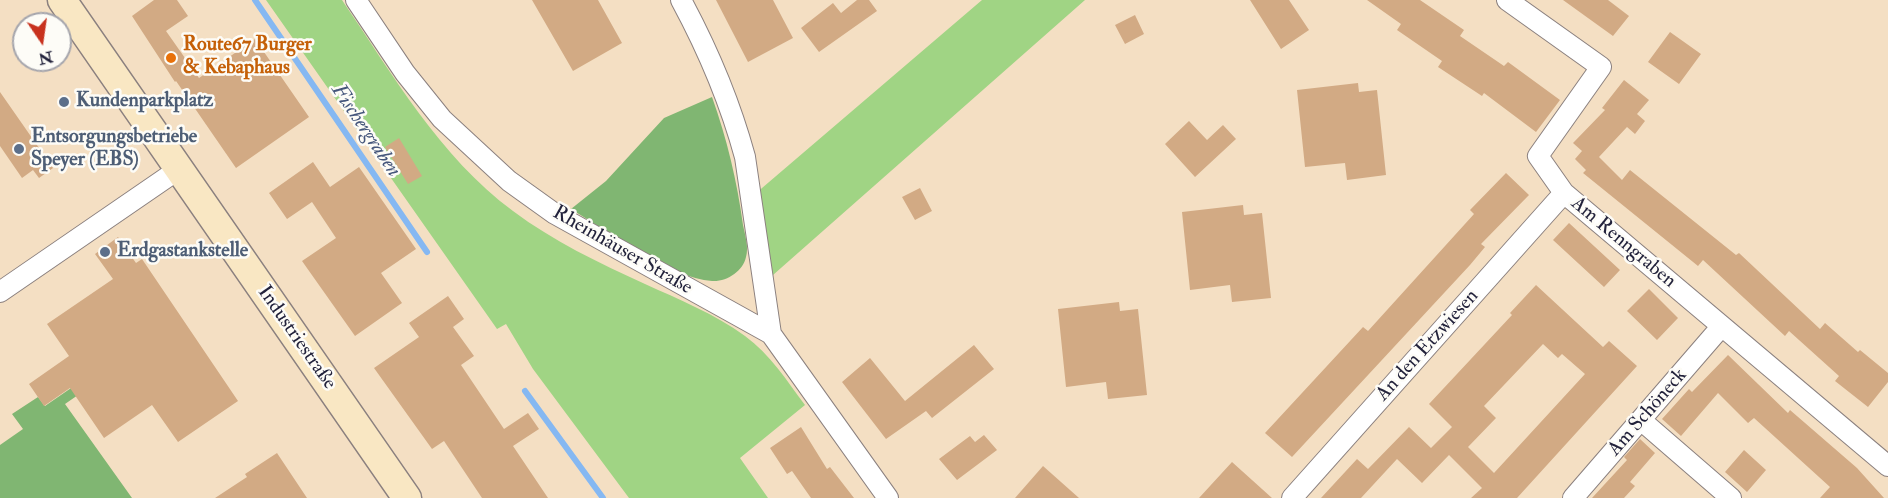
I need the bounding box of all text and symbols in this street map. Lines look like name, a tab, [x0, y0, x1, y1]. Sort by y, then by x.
north arrow	[12, 12, 72, 72]
place label: Route67 Burger & Kebaphaus	[183, 34, 312, 81]
text: N	[36, 46, 55, 69]
marker: Route67 Burger & Kebaphaus	[164, 51, 178, 65]
water label: Fischergraben	[325, 80, 405, 182]
place label: Kundenparkplatz	[76, 90, 213, 114]
marker: Kundenparkplatz	[57, 95, 71, 109]
place label: Entsorgungsbetriebe Speyer (EBS)	[31, 126, 197, 173]
marker: Entsorgungsbetriebe Speyer (EBS)	[12, 142, 26, 156]
street label: Am Renngraben	[1566, 192, 1680, 294]
street label: Rheinhäuser Straße	[548, 201, 696, 301]
place label: Erdgastankstelle	[117, 240, 248, 264]
marker: Erdgastankstelle	[98, 245, 112, 259]
street label: Industriestraße	[251, 282, 341, 394]
street label: An den Etzwiesen	[1372, 285, 1484, 407]
street label: Am Schöneck	[1603, 364, 1693, 462]

